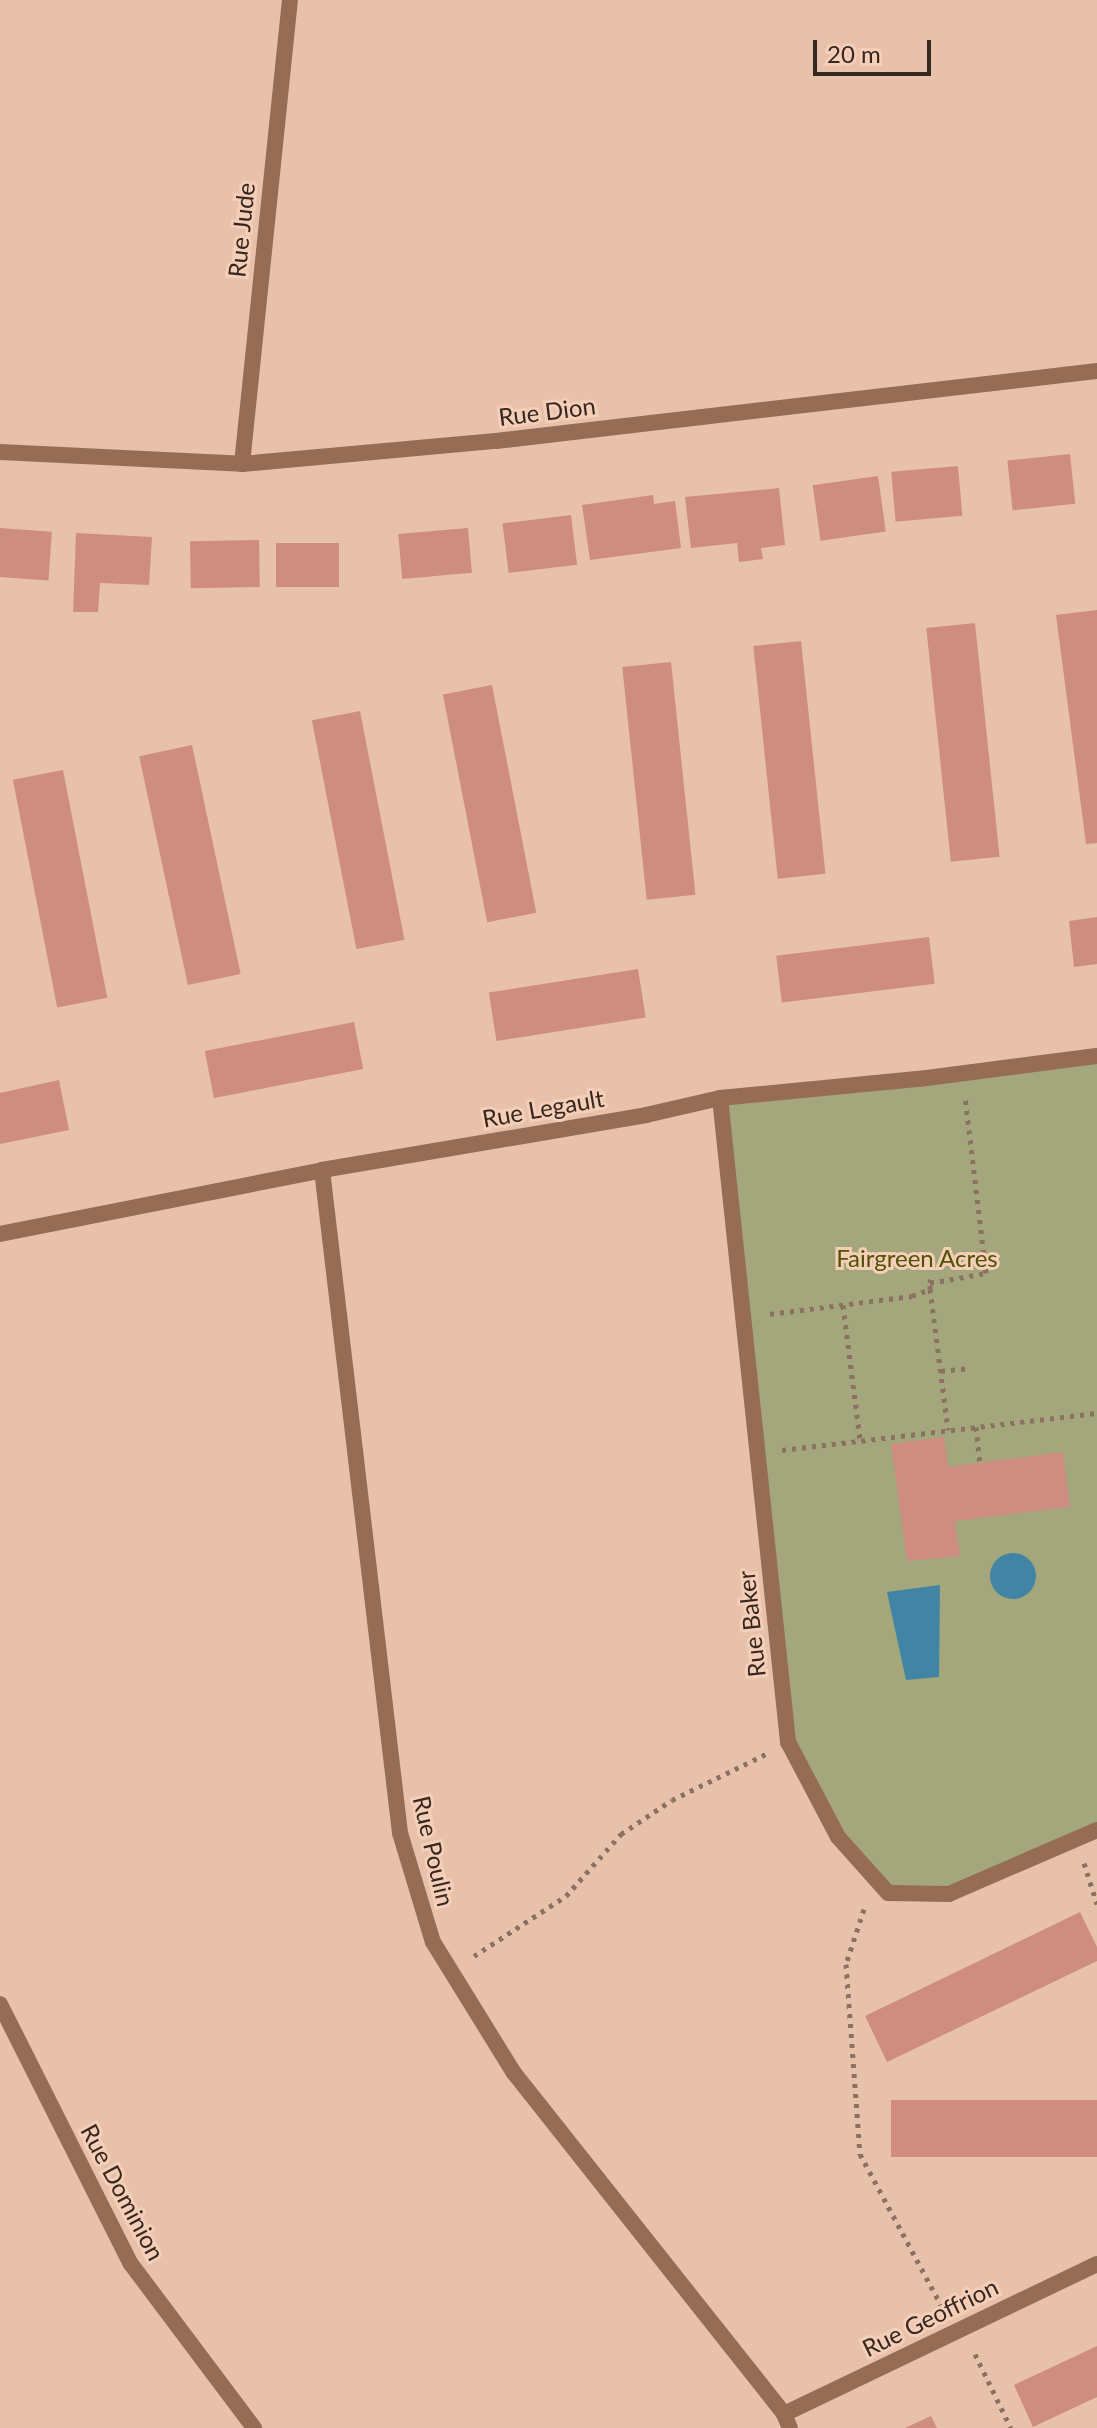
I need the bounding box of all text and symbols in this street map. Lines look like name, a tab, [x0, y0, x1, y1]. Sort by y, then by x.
scale bar	[817, 24, 935, 74]
text: 20 m	[827, 39, 881, 68]
street label: Rue Jude	[222, 181, 260, 279]
street label: Rue Dion	[497, 391, 597, 431]
street label: Rue Legault	[480, 1083, 606, 1133]
park label: Fairgreen Acres	[836, 1244, 998, 1272]
street label: Rue Baker	[731, 1569, 771, 1679]
street label: Rue Poulin	[407, 1793, 461, 1909]
street label: Rue Dominion	[75, 2119, 171, 2265]
street label: Rue Geoffrion	[857, 2272, 1003, 2362]

